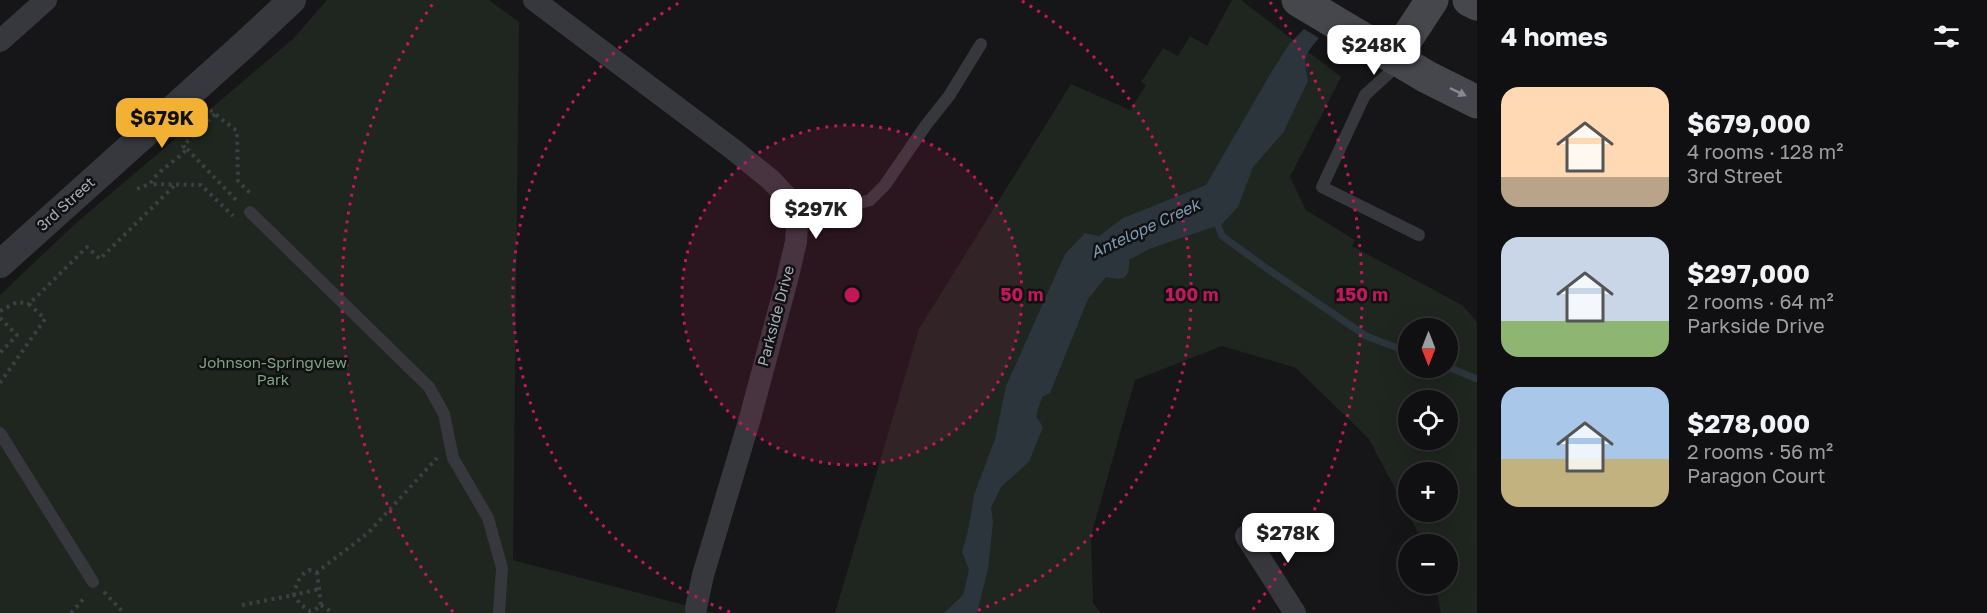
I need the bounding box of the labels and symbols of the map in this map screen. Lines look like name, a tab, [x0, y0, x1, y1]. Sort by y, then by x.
pin: $248K	[1332, 25, 1416, 76]
one-way arrow	[1449, 88, 1466, 97]
pin: $679K	[120, 98, 204, 149]
street label: 3rd Street	[33, 173, 98, 234]
pin: $297K	[774, 189, 858, 240]
water label: Antelope Creek	[1087, 193, 1205, 262]
street label: Parkside Drive	[753, 263, 797, 368]
text: 50 m	[1001, 283, 1043, 305]
text: 100 m	[1166, 283, 1218, 305]
text: 150 m	[1336, 283, 1388, 305]
centre of rings	[842, 285, 862, 305]
north arrow	[1398, 318, 1458, 378]
park label: Johnson-Springview Park	[199, 353, 347, 388]
pin: $278K	[1246, 513, 1330, 564]

